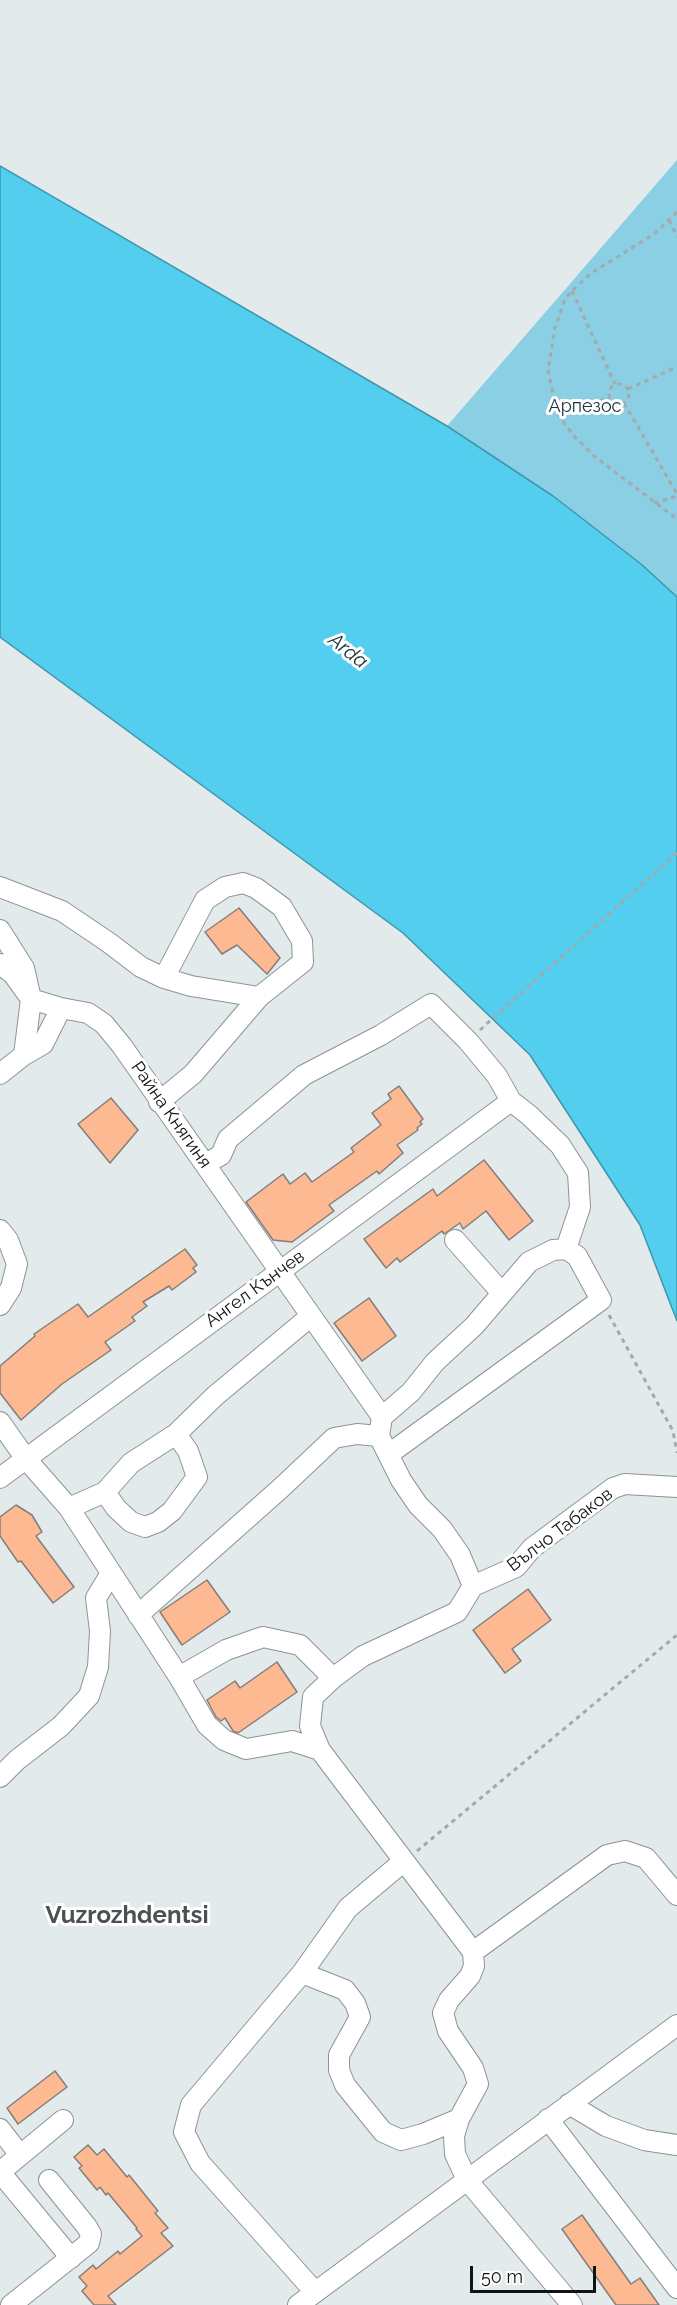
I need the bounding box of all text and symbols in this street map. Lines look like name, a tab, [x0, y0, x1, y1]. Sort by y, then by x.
park label: Арпезос	[549, 396, 621, 418]
water label: Arda	[323, 628, 373, 674]
street label: Райна Княгиня	[126, 1057, 216, 1173]
street label: Ангел Кънчев	[201, 1246, 309, 1332]
street label: Вълчо Табаков	[503, 1483, 617, 1577]
district label: Vuzrozhdentsi	[45, 1902, 209, 1930]
scale bar	[473, 2254, 599, 2292]
text: 50 m	[481, 2266, 523, 2287]

